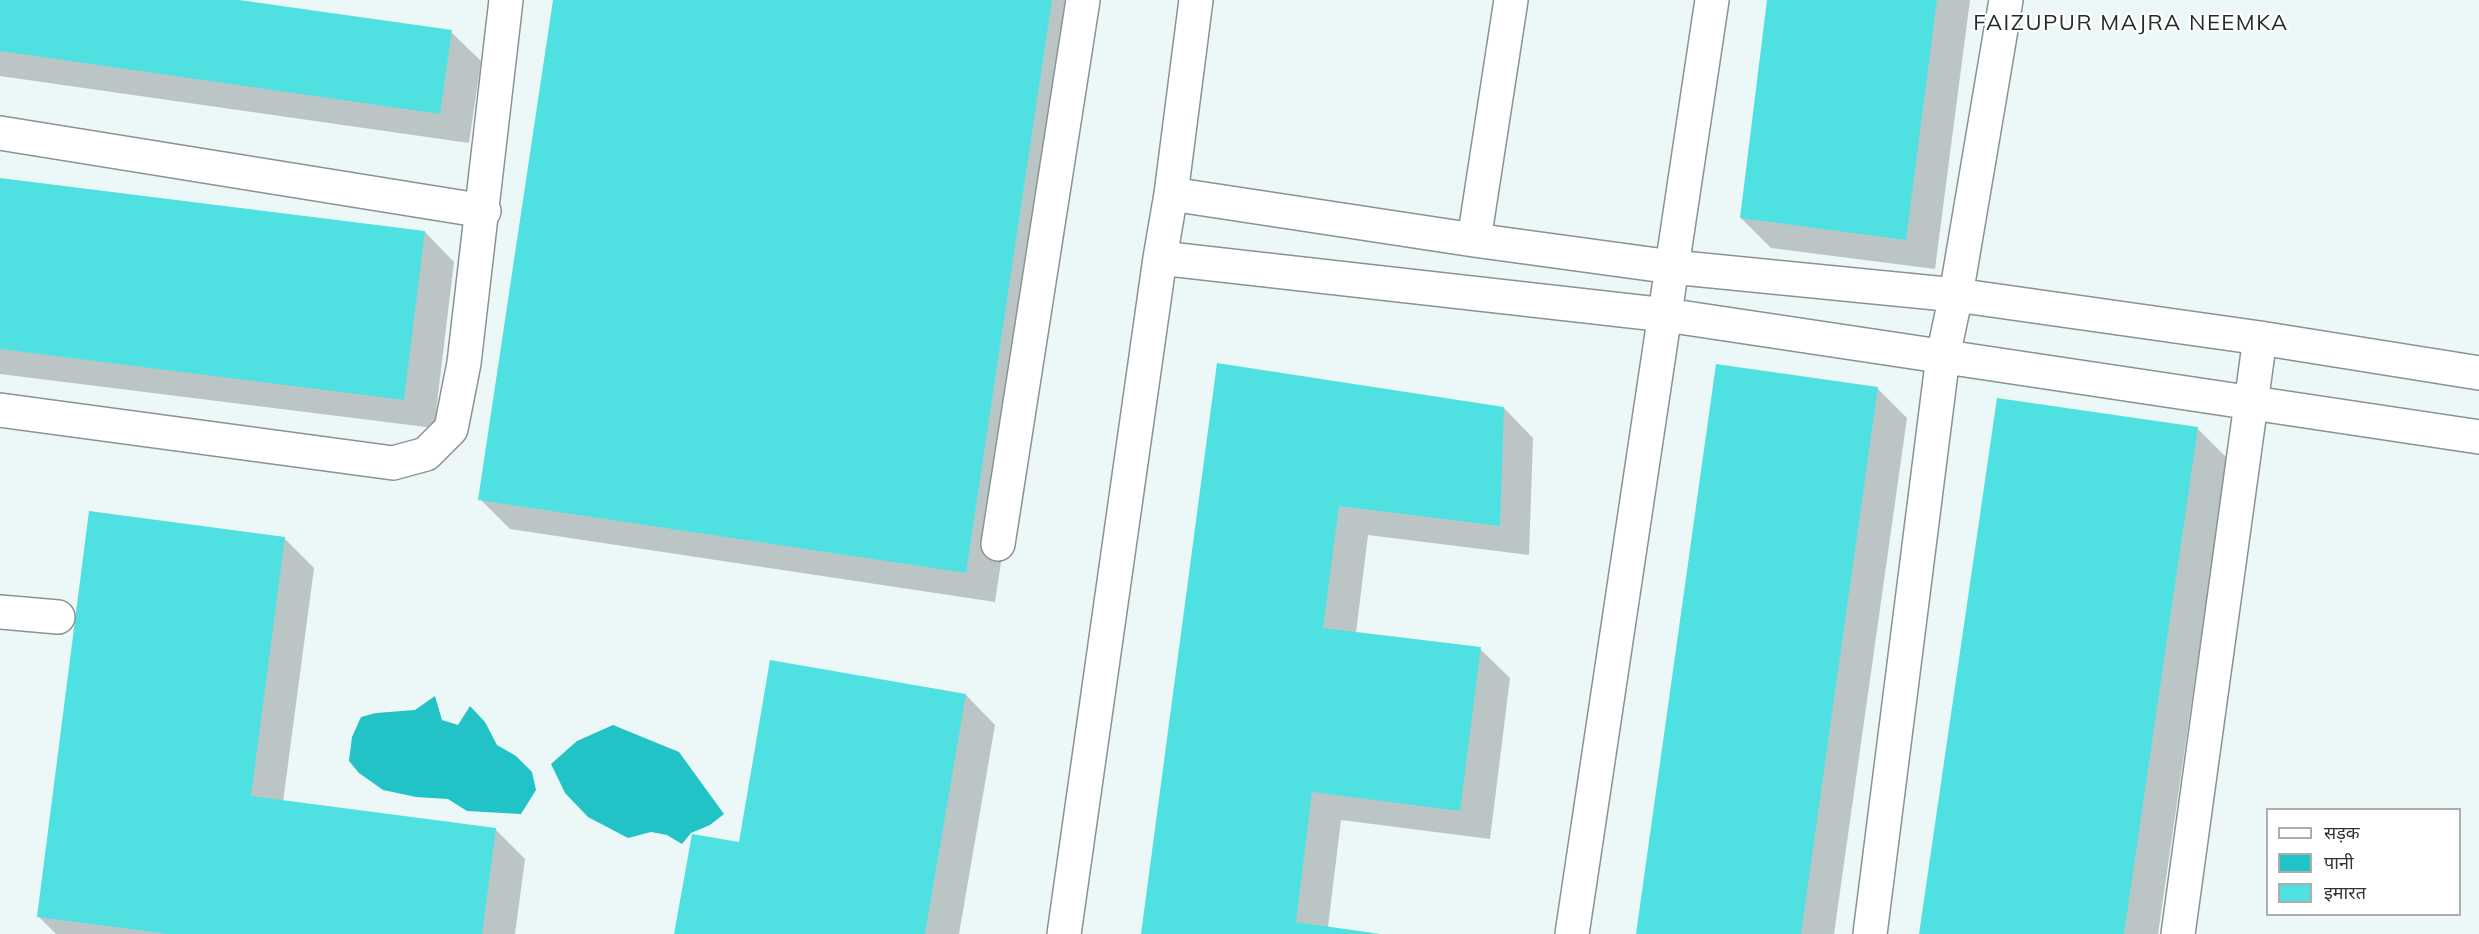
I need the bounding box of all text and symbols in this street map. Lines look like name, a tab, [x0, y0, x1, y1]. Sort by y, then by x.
district label: FAIZUPUR MAJRA NEEMKA	[1973, 10, 2289, 36]
legend	[2266, 808, 2461, 916]
text: सड़क	[2324, 821, 2360, 844]
text: पानी	[2324, 851, 2354, 874]
text: इमारत	[2324, 881, 2366, 904]

